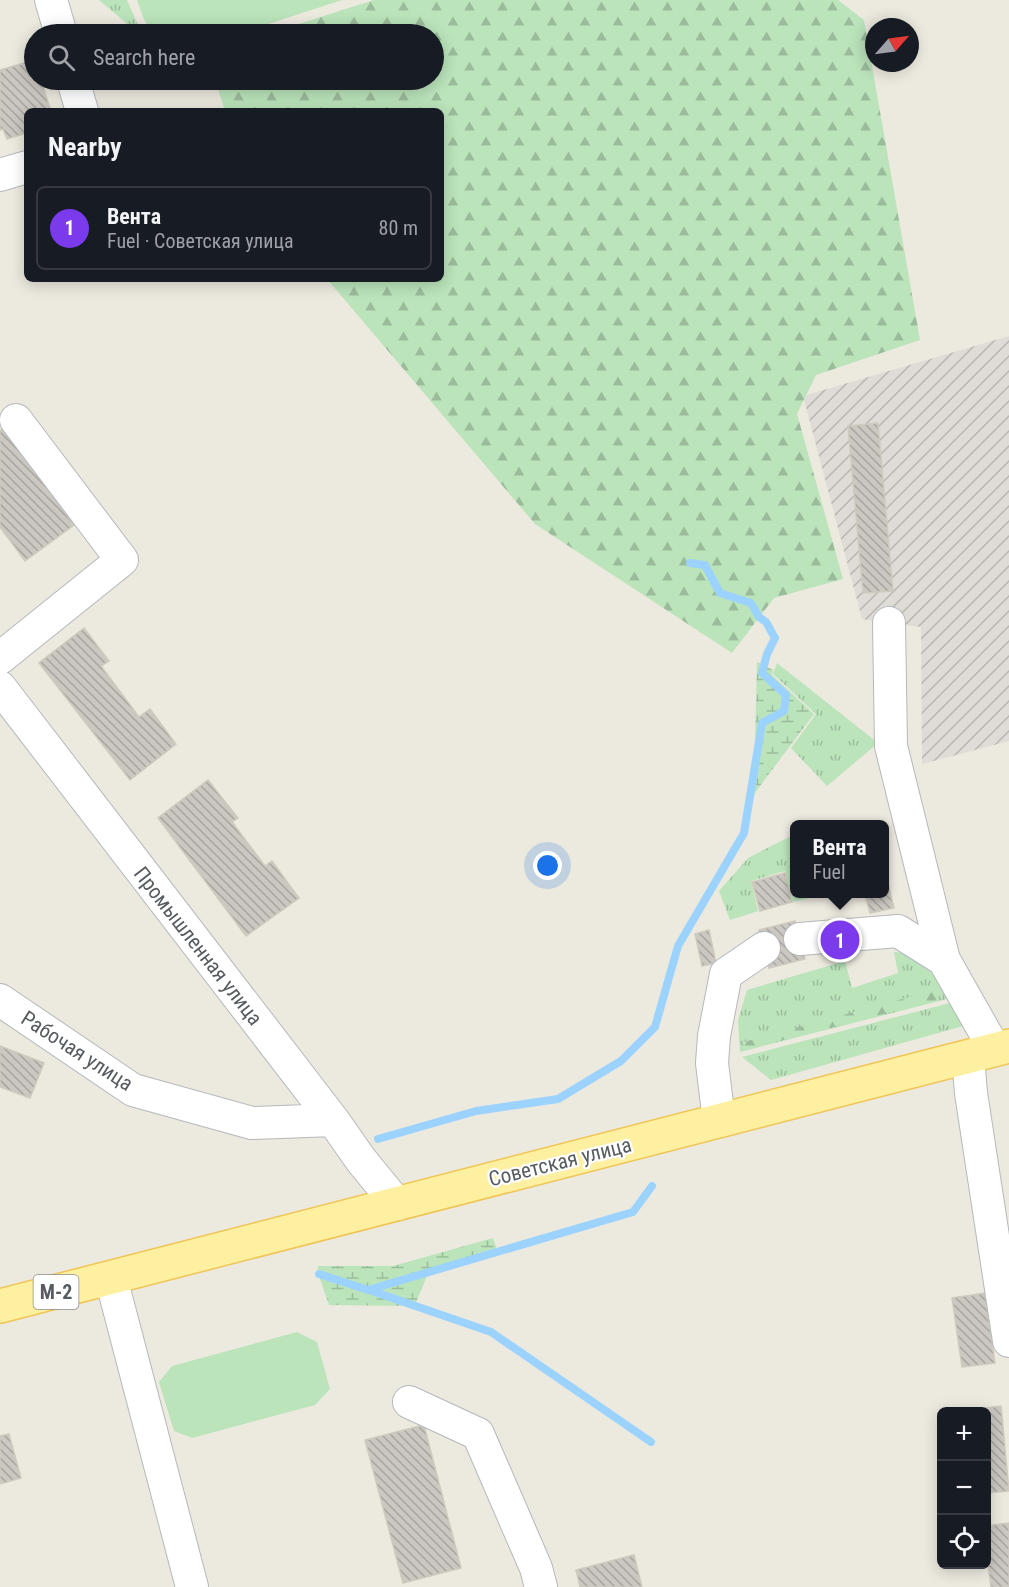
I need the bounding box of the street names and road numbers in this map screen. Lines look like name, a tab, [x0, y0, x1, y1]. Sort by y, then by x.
street label: Промышленная улица	[129, 862, 267, 1030]
street label: Рабочая улица	[17, 1006, 137, 1096]
street label: Советская улица	[486, 1133, 634, 1191]
road number: М-2	[34, 1275, 78, 1309]

